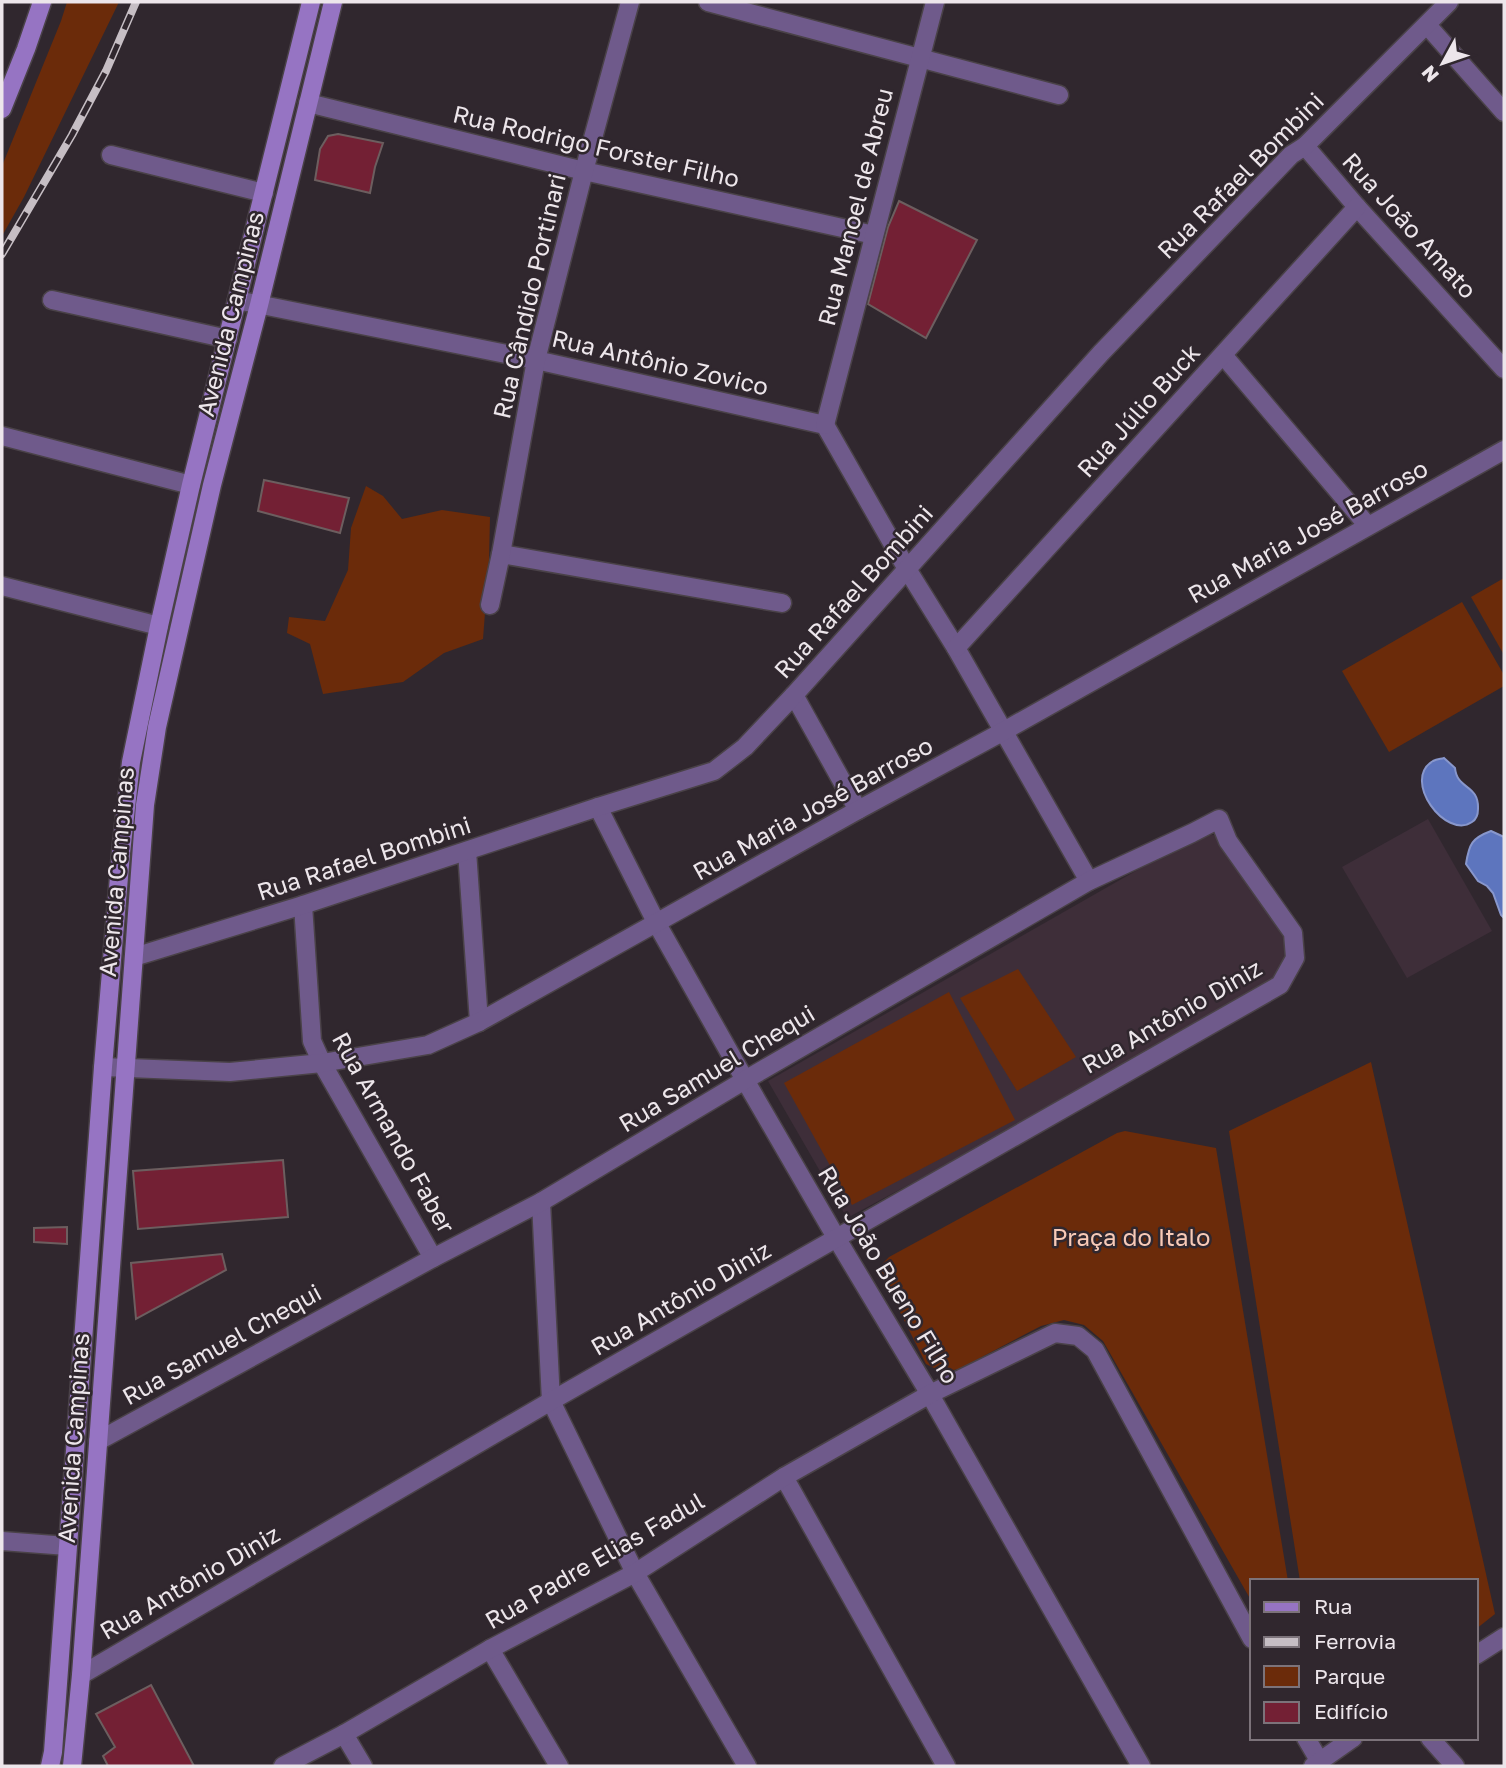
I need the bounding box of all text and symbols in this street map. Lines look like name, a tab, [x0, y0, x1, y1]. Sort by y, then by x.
north arrow	[1408, 28, 1478, 98]
text: N	[1416, 61, 1443, 87]
street label: Rua Manoel de Abreu	[811, 85, 898, 329]
street label: Rua Rafael Bombini	[1151, 86, 1329, 264]
street label: Rua Rodrigo Forster Filho	[450, 98, 742, 193]
street label: Rua João Amato	[1337, 146, 1483, 304]
street label: Rua Cândido Portinari	[486, 170, 571, 421]
street label: Avenida Campinas	[190, 208, 269, 419]
street label: Rua Antônio Zovico	[549, 323, 771, 401]
street label: Rua Júlio Buck	[1070, 337, 1205, 483]
street label: Rua Maria José Barroso	[1182, 453, 1432, 609]
street label: Rua Rafael Bombini	[767, 498, 938, 684]
street label: Rua Maria José Barroso	[687, 730, 937, 886]
street label: Avenida Campinas	[92, 766, 139, 978]
street label: Rua Rafael Bombini	[253, 809, 474, 906]
street label: Rua Antônio Diniz	[1076, 952, 1266, 1079]
street label: Rua Samuel Chequi	[613, 998, 819, 1138]
street label: Rua Armando Faber	[327, 1027, 462, 1238]
street label: Rua João Bueno Filho	[813, 1160, 966, 1388]
park label: Praça do Italo	[1052, 1222, 1210, 1251]
street label: Rua Antônio Diniz	[585, 1234, 775, 1361]
street label: Rua Samuel Chequi	[117, 1277, 326, 1410]
street label: Avenida Campinas	[51, 1332, 94, 1544]
street label: Rua Padre Elias Fadul	[480, 1485, 709, 1634]
street label: Rua Antônio Diniz	[94, 1518, 284, 1645]
legend	[1250, 1579, 1478, 1740]
text: Rua	[1314, 1593, 1352, 1619]
text: Ferrovia	[1314, 1628, 1396, 1654]
text: Parque	[1314, 1663, 1385, 1689]
text: Edifício	[1314, 1698, 1388, 1724]

